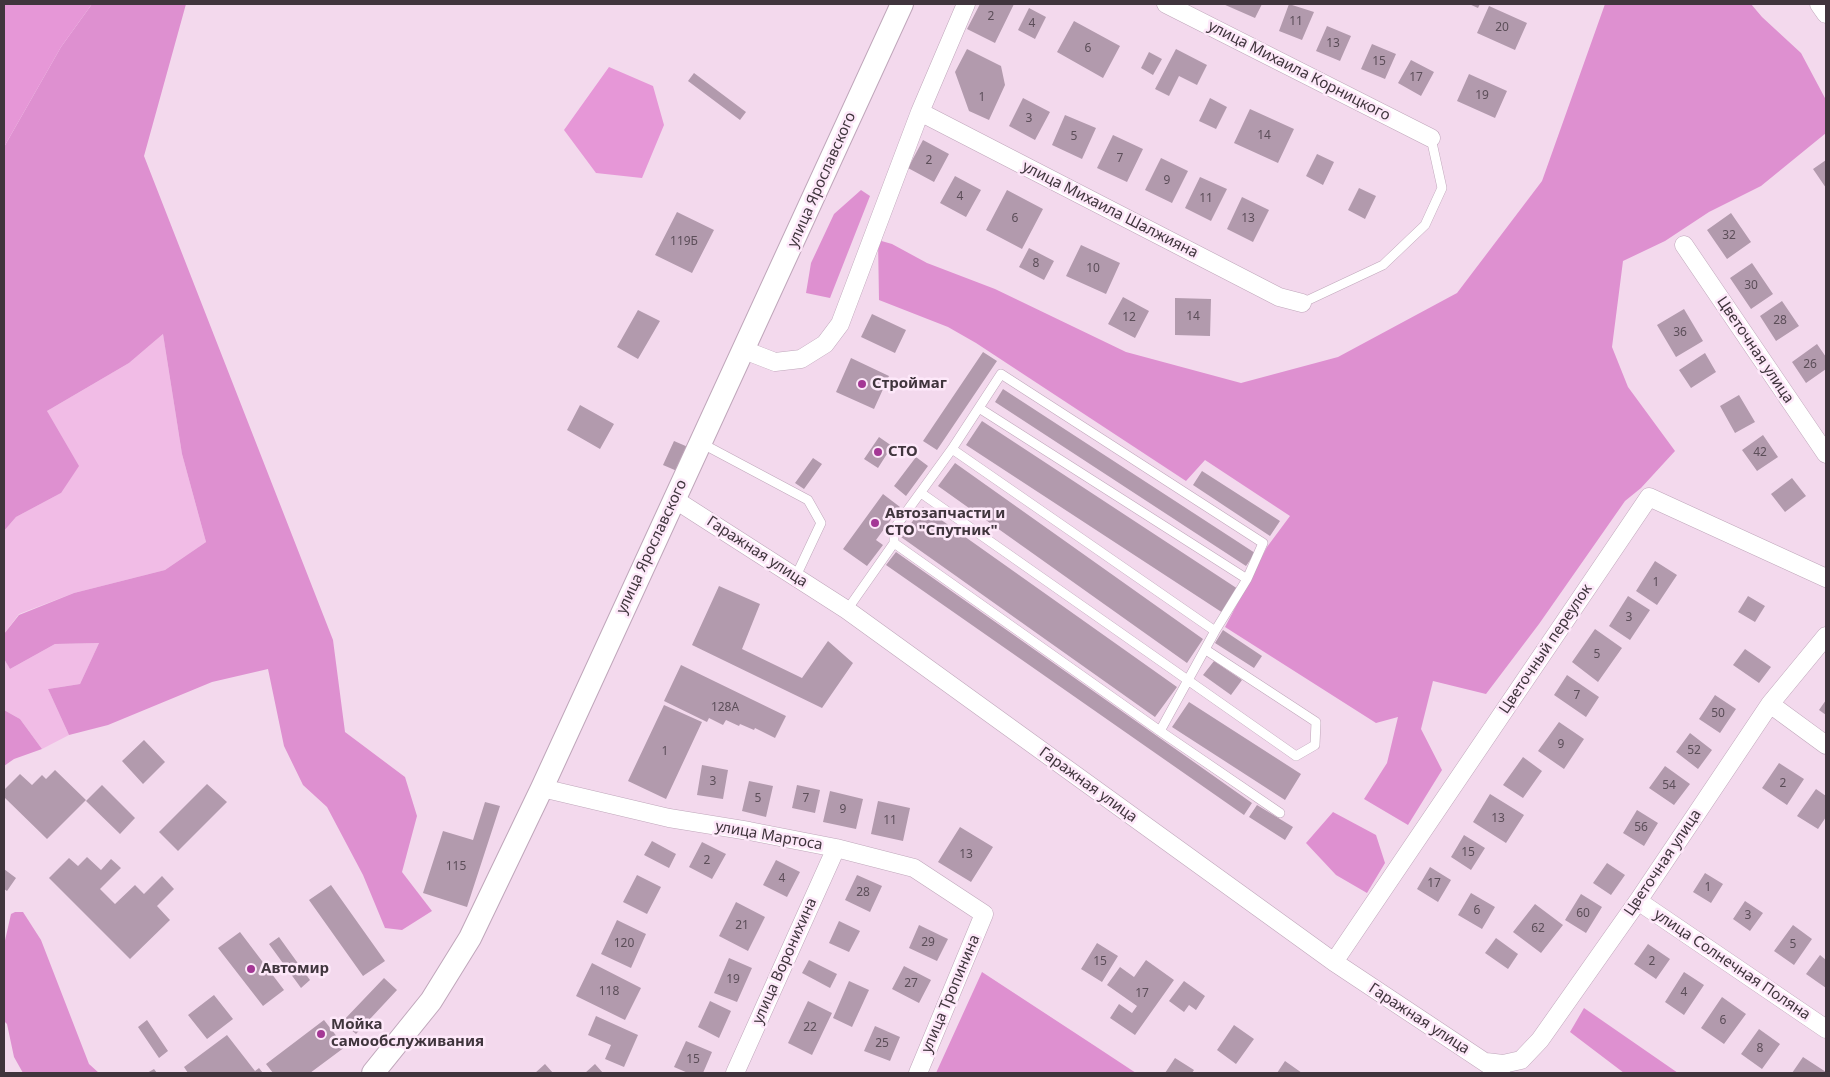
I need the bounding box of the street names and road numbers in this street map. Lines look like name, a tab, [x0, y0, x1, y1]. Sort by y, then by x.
street label: улица Михаила Корницкого	[1205, 17, 1393, 125]
street label: улица Ярославского	[784, 110, 860, 250]
street label: улица Михаила Шалжияна	[1019, 158, 1201, 262]
street label: Цветочная улица	[1713, 293, 1797, 407]
street label: улица Ярославского	[613, 477, 691, 617]
street label: Гаражная улица	[703, 513, 811, 591]
street label: Цветочный переулок	[1496, 581, 1596, 717]
street label: Гаражная улица	[1036, 743, 1140, 827]
street label: Цветочная улица	[1621, 806, 1705, 920]
street label: улица Мартоса	[714, 818, 824, 854]
street label: улица Воронихина	[749, 895, 821, 1027]
street label: улица Солнечная Поляна	[1650, 906, 1814, 1024]
street label: улица Тропинина	[918, 932, 984, 1056]
street label: Гаражная улица	[1365, 980, 1473, 1058]

